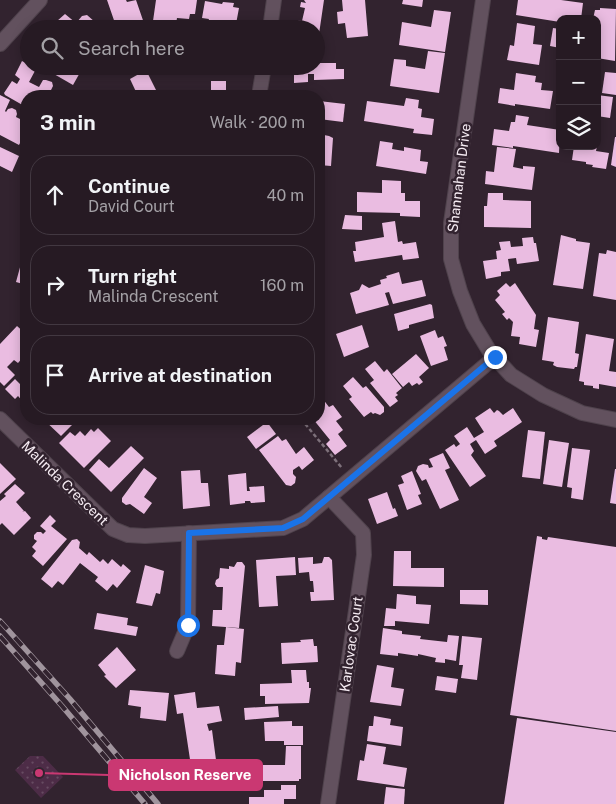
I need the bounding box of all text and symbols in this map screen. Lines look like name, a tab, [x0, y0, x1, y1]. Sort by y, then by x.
map controls	[556, 15, 601, 150]
button: +	[556, 15, 601, 60]
search box	[20, 20, 325, 75]
icon: search	[38, 34, 66, 62]
text: Search here	[78, 37, 185, 59]
button: −	[556, 60, 601, 105]
button: layers	[556, 105, 601, 150]
text: 3 min	[40, 110, 96, 135]
text: Walk · 200 m	[210, 113, 305, 132]
street label: Shannahan Drive	[444, 122, 474, 233]
text: Continue	[88, 175, 170, 197]
icon: ahead	[41, 181, 69, 209]
text: 40 m	[266, 186, 304, 205]
text: David Court	[88, 197, 175, 216]
text: Turn right	[88, 265, 177, 287]
icon: right	[41, 271, 69, 299]
text: 160 m	[260, 276, 304, 295]
text: Malinda Crescent	[88, 287, 218, 306]
route end	[484, 346, 507, 369]
icon: arrive	[41, 361, 69, 389]
text: Arrive at destination	[88, 364, 272, 386]
street label: Malinda Crescent	[18, 438, 112, 528]
street label: Karlovac Court	[336, 595, 366, 693]
route start	[177, 614, 200, 637]
callout: Nicholson Reserve	[109, 760, 262, 790]
text: Nicholson Reserve	[119, 766, 251, 783]

